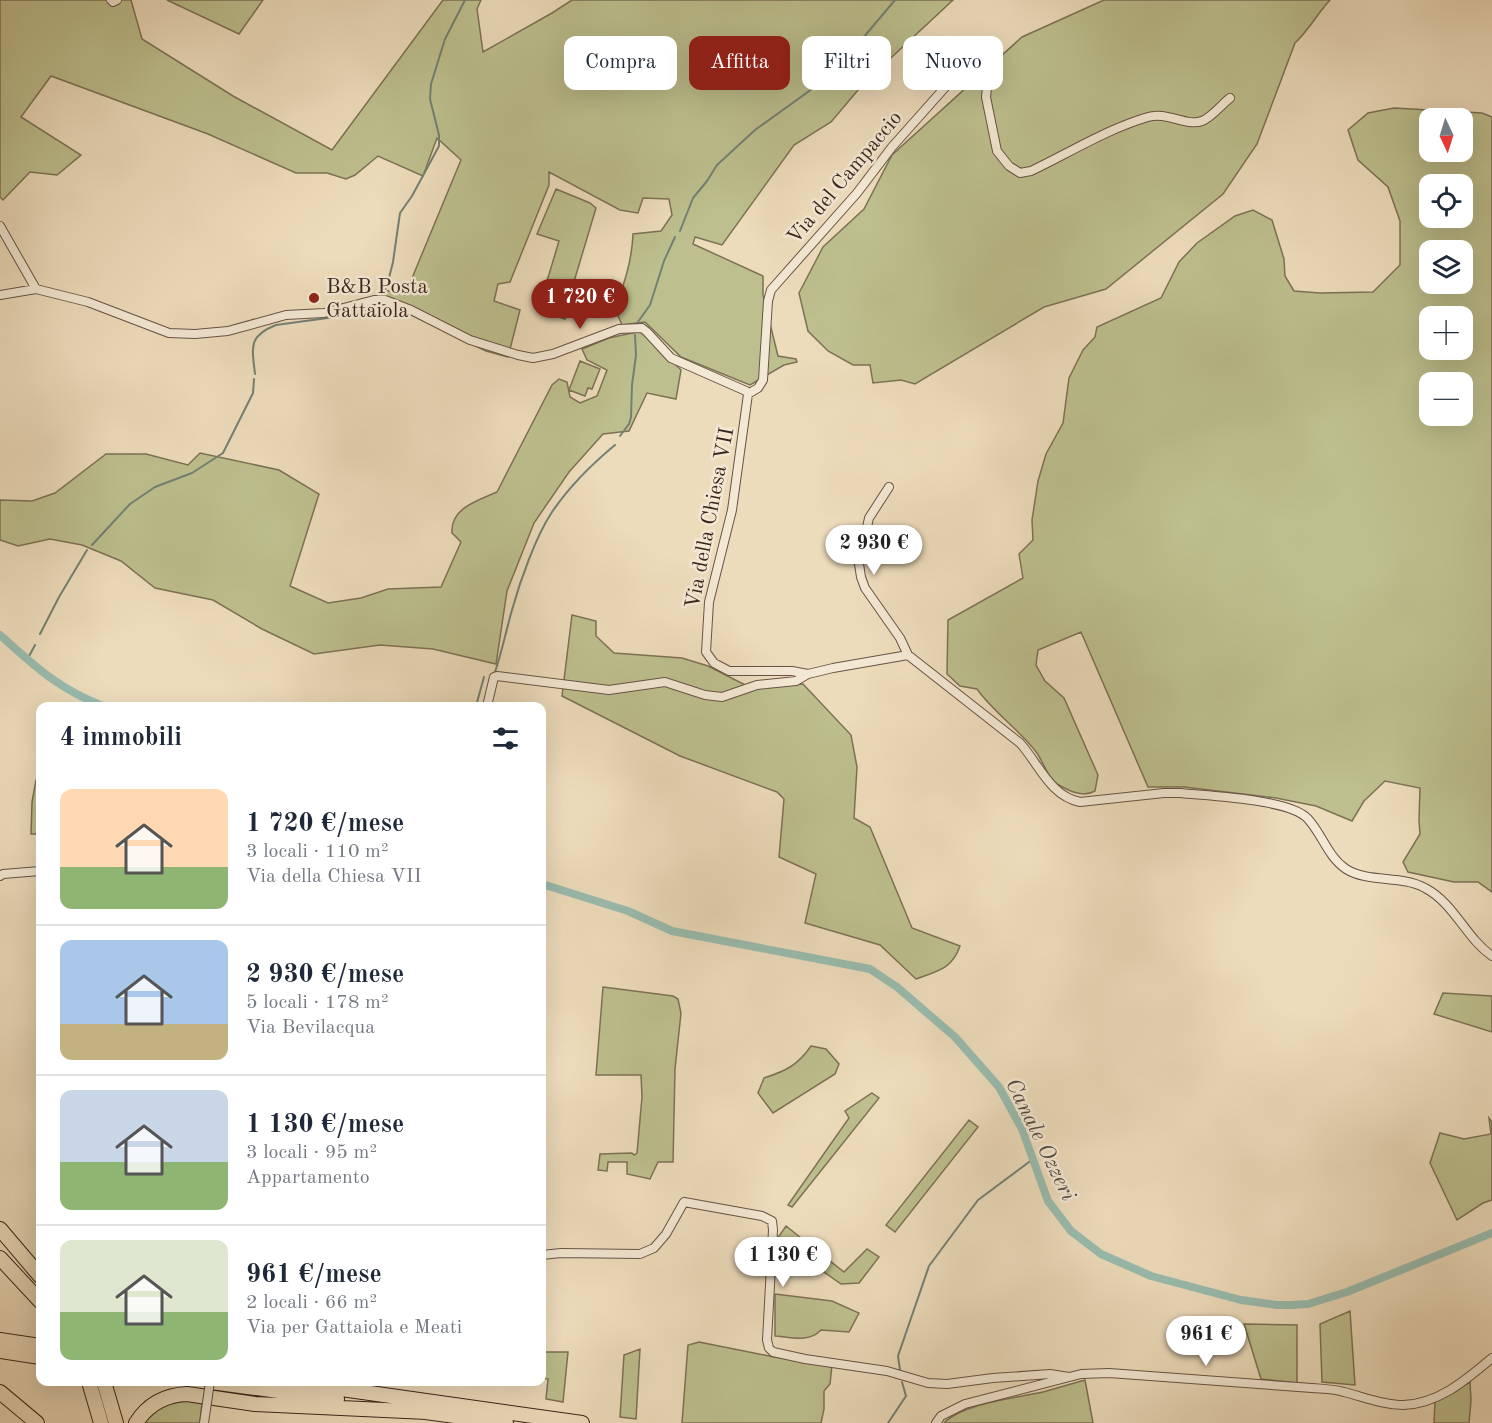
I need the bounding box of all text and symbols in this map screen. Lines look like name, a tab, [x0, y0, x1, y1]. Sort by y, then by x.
chip: Compra	[564, 36, 677, 90]
chip: Affitta	[689, 36, 790, 90]
chip: Filtri	[802, 36, 891, 90]
chip: Nuovo	[903, 36, 1003, 90]
street label: Via del Campaccio	[784, 108, 907, 248]
north arrow	[1419, 108, 1473, 162]
map controls	[1419, 108, 1473, 426]
button: locate	[1419, 174, 1473, 228]
button: layers	[1419, 240, 1473, 294]
place label: B&B Posta Gattaiola	[326, 277, 428, 322]
pin: 1 720 €	[525, 279, 635, 330]
text: 1 720 €	[545, 288, 615, 308]
marker: B&B Posta Gattaiola	[307, 291, 321, 305]
button: +	[1419, 306, 1473, 360]
button: −	[1419, 372, 1473, 426]
street label: Via della Chiesa VII	[683, 426, 738, 611]
pin: 2 930 €	[819, 525, 929, 576]
text: 2 930 €	[839, 534, 909, 554]
icon: filters	[489, 722, 522, 755]
text: 4 immobili	[60, 725, 182, 751]
text: 1 720 €/mese	[246, 811, 404, 837]
icon: home	[108, 813, 180, 885]
text: 3 locali · 110 m²	[246, 842, 389, 862]
text: Via della Chiesa VII	[246, 867, 422, 887]
text: 2 930 €/mese	[246, 962, 404, 988]
icon: home	[108, 964, 180, 1036]
text: 5 locali · 178 m²	[246, 993, 389, 1013]
text: Via Bevilacqua	[246, 1018, 375, 1038]
water label: Canale Ozzeri	[1001, 1075, 1080, 1205]
text: 1 130 €/mese	[246, 1112, 404, 1138]
icon: home	[108, 1114, 180, 1186]
text: 3 locali · 95 m²	[246, 1143, 377, 1163]
text: Appartamento	[246, 1168, 370, 1188]
pin: 1 130 €	[728, 1237, 838, 1288]
text: 1 130 €	[748, 1246, 818, 1266]
text: 961 €/mese	[246, 1262, 382, 1288]
icon: home	[108, 1264, 180, 1336]
text: 2 locali · 66 m²	[246, 1293, 377, 1313]
pin: 961 €	[1164, 1316, 1248, 1367]
text: Via per Gattaiola e Meati	[246, 1318, 462, 1338]
text: 961 €	[1180, 1325, 1232, 1345]

